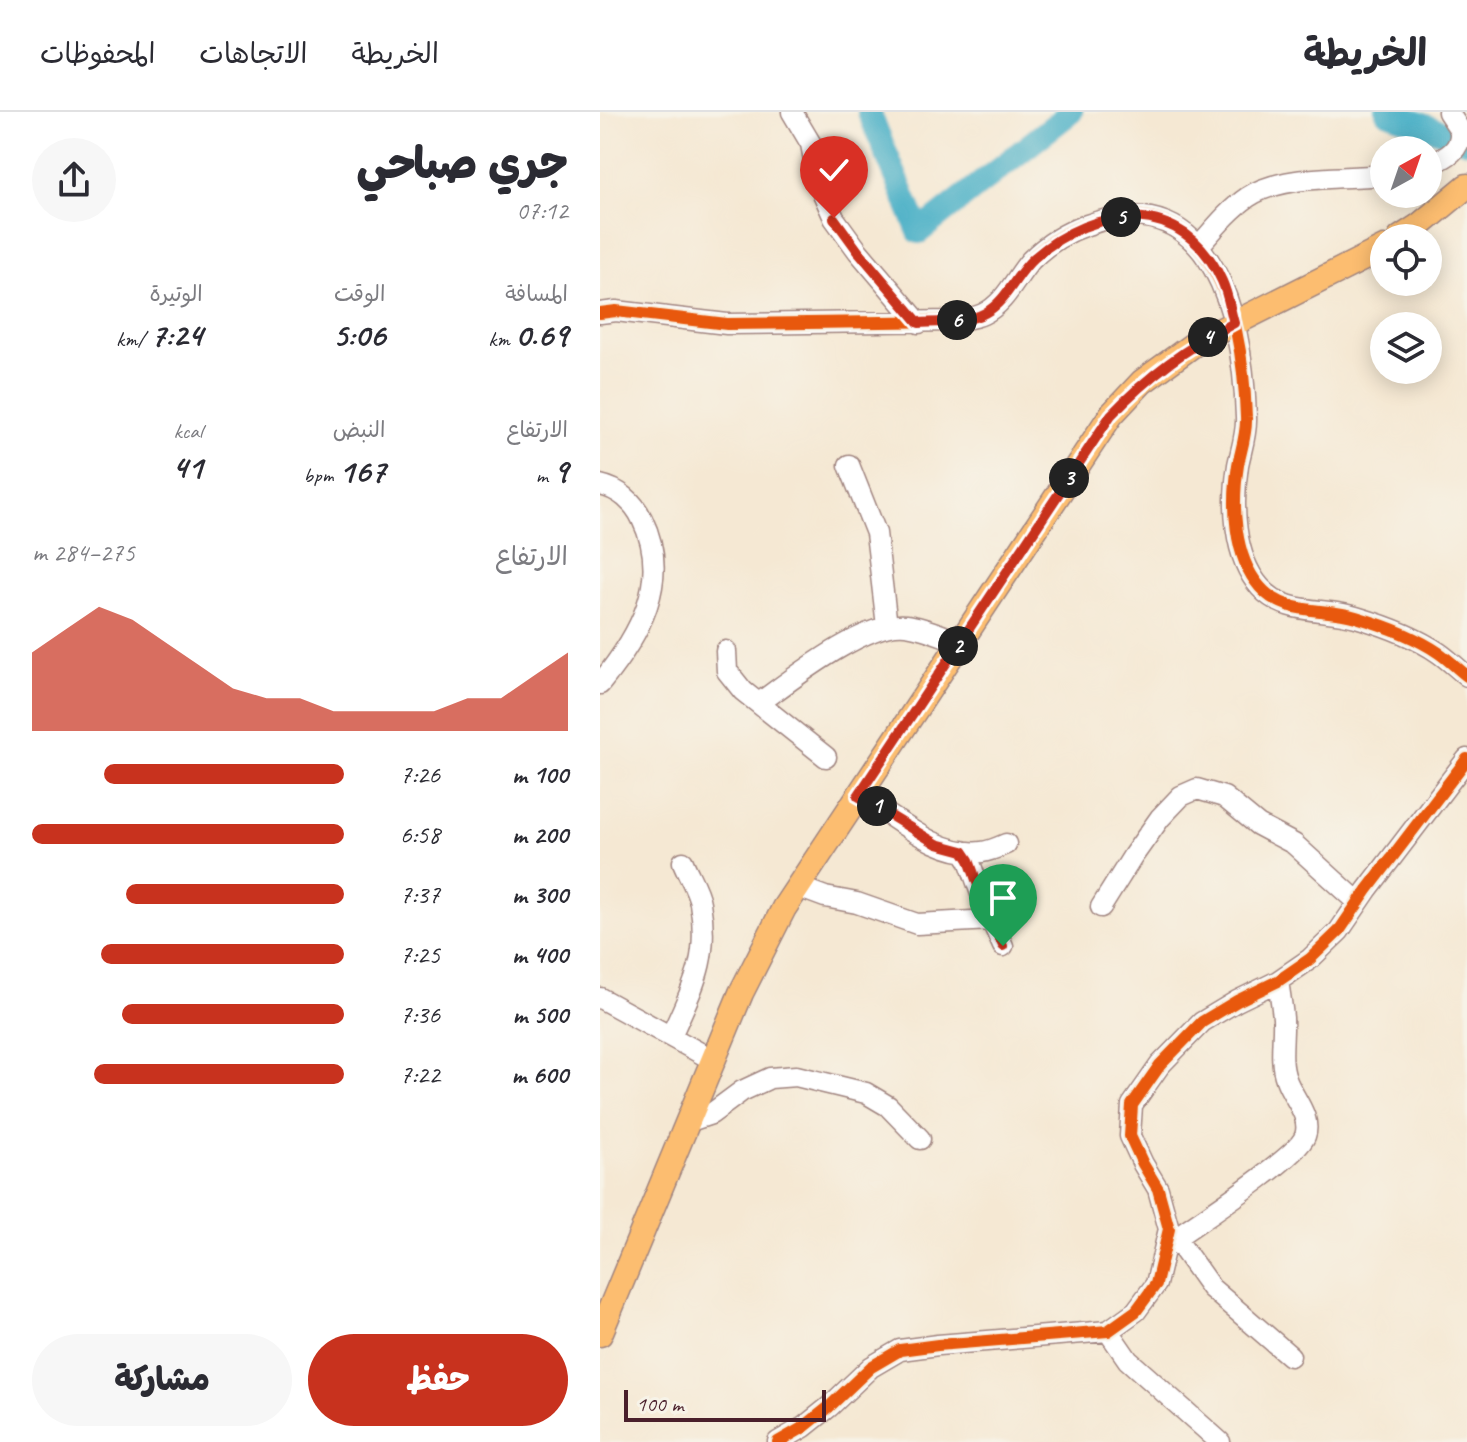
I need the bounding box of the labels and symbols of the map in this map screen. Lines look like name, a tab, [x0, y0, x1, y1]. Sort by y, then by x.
pin	[800, 136, 868, 218]
north arrow	[1370, 136, 1442, 208]
pin: 5	[1101, 197, 1141, 237]
pin: 6	[937, 300, 977, 340]
pin: 4	[1188, 317, 1228, 357]
pin: 3	[1049, 458, 1089, 498]
pin: 2	[938, 626, 978, 666]
pin: 1	[857, 786, 897, 826]
pin	[969, 864, 1037, 946]
scale bar	[624, 1386, 826, 1422]

